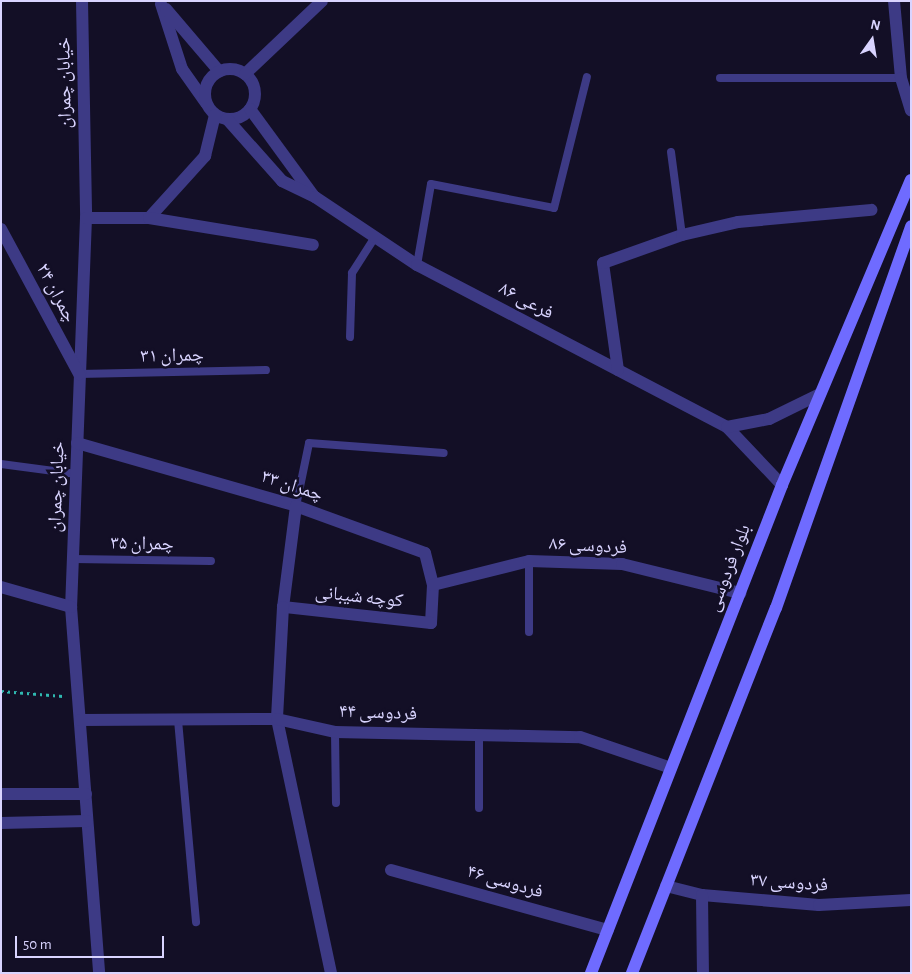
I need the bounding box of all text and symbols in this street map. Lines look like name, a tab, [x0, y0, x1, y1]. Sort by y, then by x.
north arrow	[847, 15, 897, 65]
text: N	[869, 17, 882, 33]
street label: خیابان چمران	[53, 37, 77, 129]
street label: چمران ۲۴	[31, 260, 81, 326]
street label: فرعی ۸۶	[495, 277, 557, 325]
street label: چمران ۳۱	[140, 344, 204, 368]
street label: خیابان چمران	[44, 441, 70, 533]
street label: چمران ۳۳	[258, 465, 326, 507]
street label: بلوار فردوسی	[702, 521, 756, 615]
street label: چمران ۳۵	[110, 532, 174, 556]
street label: فردوسی ۸۶	[548, 533, 628, 559]
street label: کوچه شیبانی	[314, 581, 404, 613]
street label: فردوسی ۴۴	[339, 700, 417, 726]
street label: فردوسی ۴۶	[464, 860, 546, 904]
street label: فردوسی ۳۷	[749, 869, 829, 897]
scale bar	[18, 926, 166, 958]
text: 50 m	[23, 937, 52, 952]

